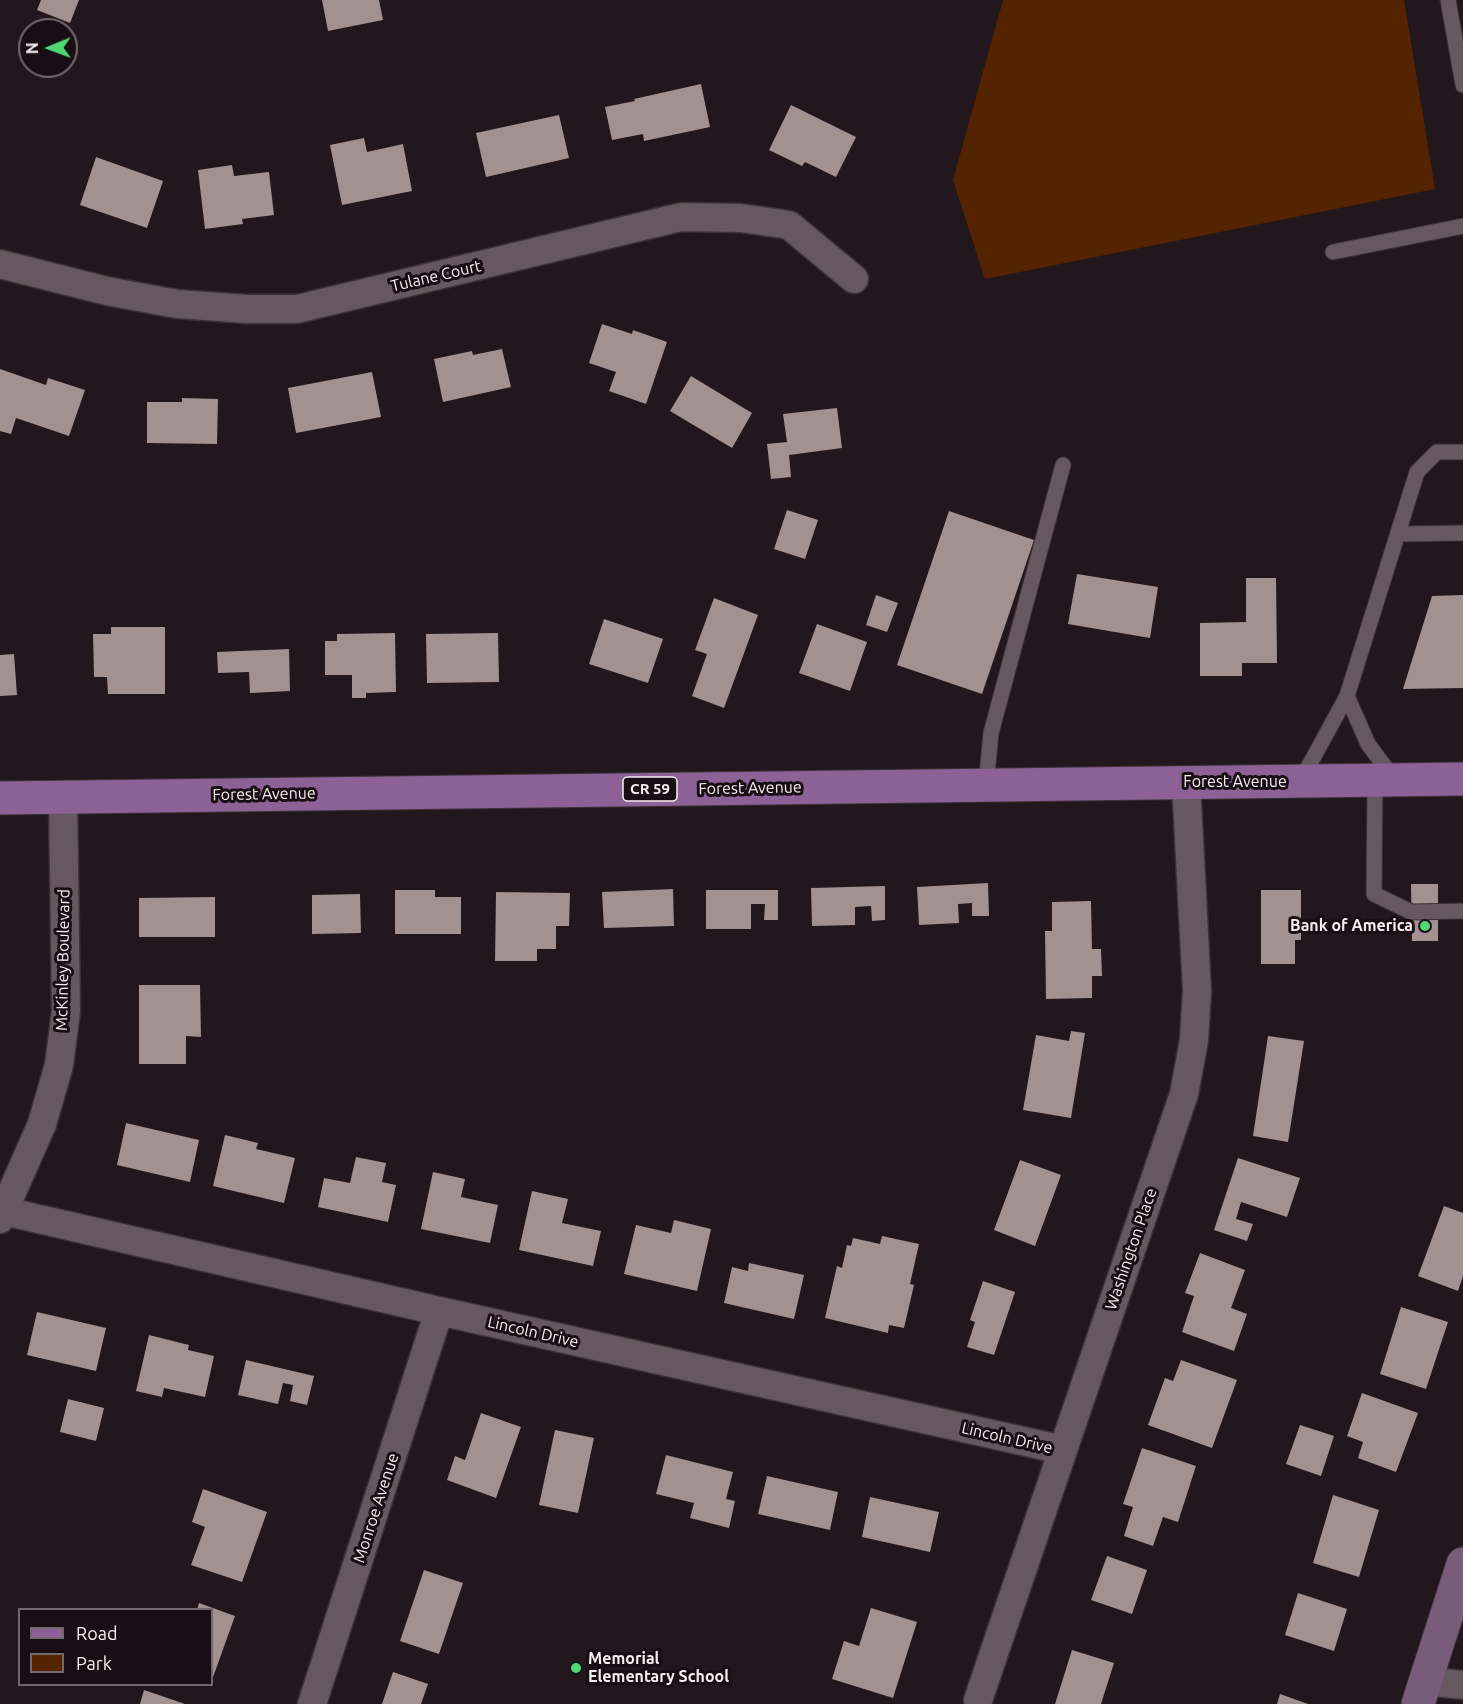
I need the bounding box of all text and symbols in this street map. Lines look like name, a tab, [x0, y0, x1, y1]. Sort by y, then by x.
north arrow	[18, 18, 78, 78]
text: N	[23, 42, 41, 54]
street label: Tulane Court	[389, 256, 483, 296]
street label: Forest Avenue	[1183, 772, 1287, 792]
road number: CR 59	[623, 777, 677, 801]
street label: Forest Avenue	[698, 777, 802, 799]
street label: Forest Avenue	[212, 783, 316, 805]
street label: McKinley Boulevard	[52, 889, 74, 1031]
place label: Bank of America	[1290, 916, 1413, 936]
marker: Bank of America	[1418, 919, 1432, 933]
street label: Washington Place	[1101, 1186, 1161, 1312]
street label: Lincoln Drive	[486, 1312, 580, 1352]
street label: Lincoln Drive	[960, 1418, 1054, 1458]
street label: Monroe Avenue	[349, 1451, 403, 1565]
legend	[18, 1608, 213, 1686]
text: Road	[76, 1623, 118, 1643]
place label: Memorial Elementary School	[588, 1649, 729, 1687]
text: Park	[76, 1653, 112, 1673]
marker: Memorial Elementary School	[569, 1661, 583, 1675]

